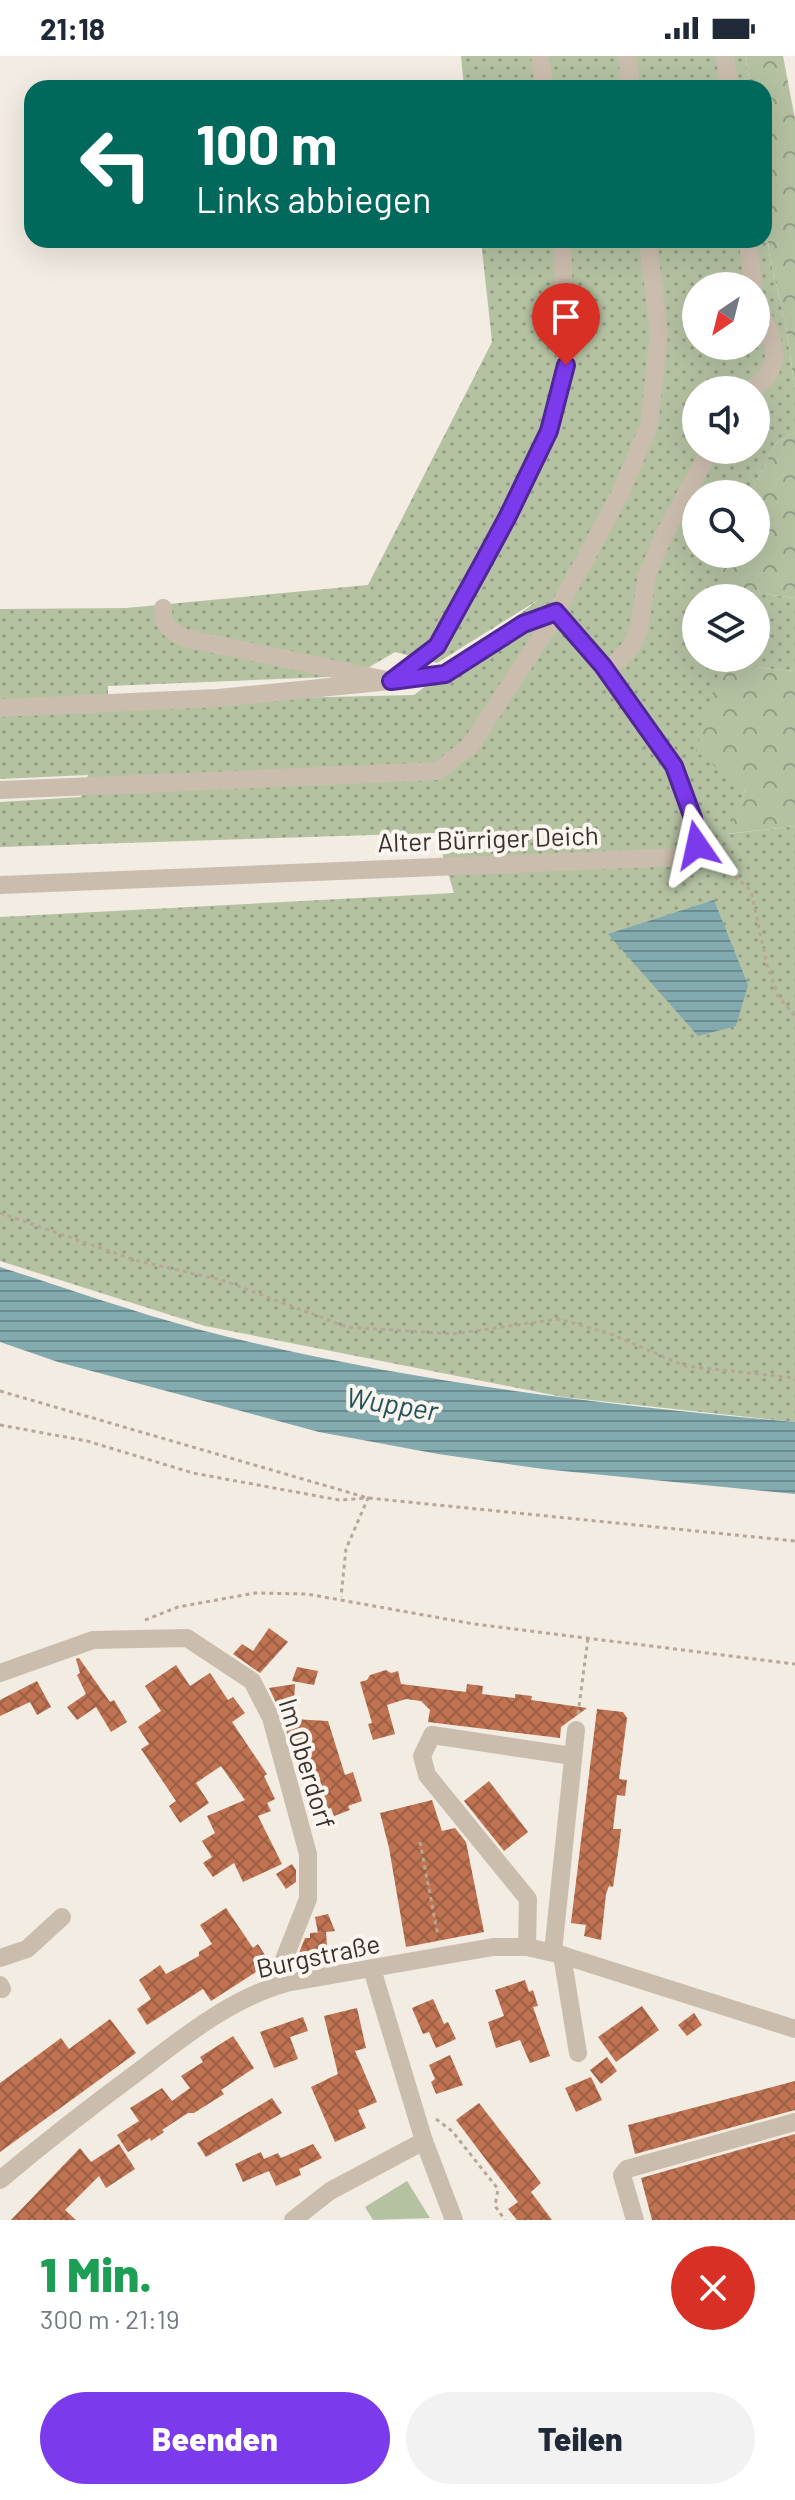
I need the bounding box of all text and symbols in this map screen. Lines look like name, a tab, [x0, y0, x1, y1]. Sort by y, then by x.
text: 21:18	[40, 10, 105, 46]
text: 100 m	[196, 109, 338, 176]
icon: left	[64, 112, 168, 216]
text: Links abbiegen	[196, 177, 431, 220]
north arrow	[682, 272, 770, 360]
map controls	[682, 272, 770, 672]
pin	[532, 283, 600, 365]
icon: arrive	[544, 295, 588, 339]
button: sound	[682, 376, 770, 464]
button: search	[682, 480, 770, 568]
button: layers	[682, 584, 770, 672]
position arrow	[655, 803, 739, 887]
street label: Alter Bürriger Deich	[377, 819, 599, 857]
water label: Wupper	[344, 1379, 441, 1427]
street label: Im Oberdorf	[274, 1694, 342, 1832]
street label: Burgstraße	[253, 1927, 383, 1983]
text: 1 Min.	[40, 2244, 152, 2302]
button: close	[671, 2246, 755, 2330]
text: 300 m · 21:19	[40, 2303, 179, 2334]
button: Beenden	[40, 2392, 390, 2484]
button: Teilen	[406, 2392, 755, 2484]

